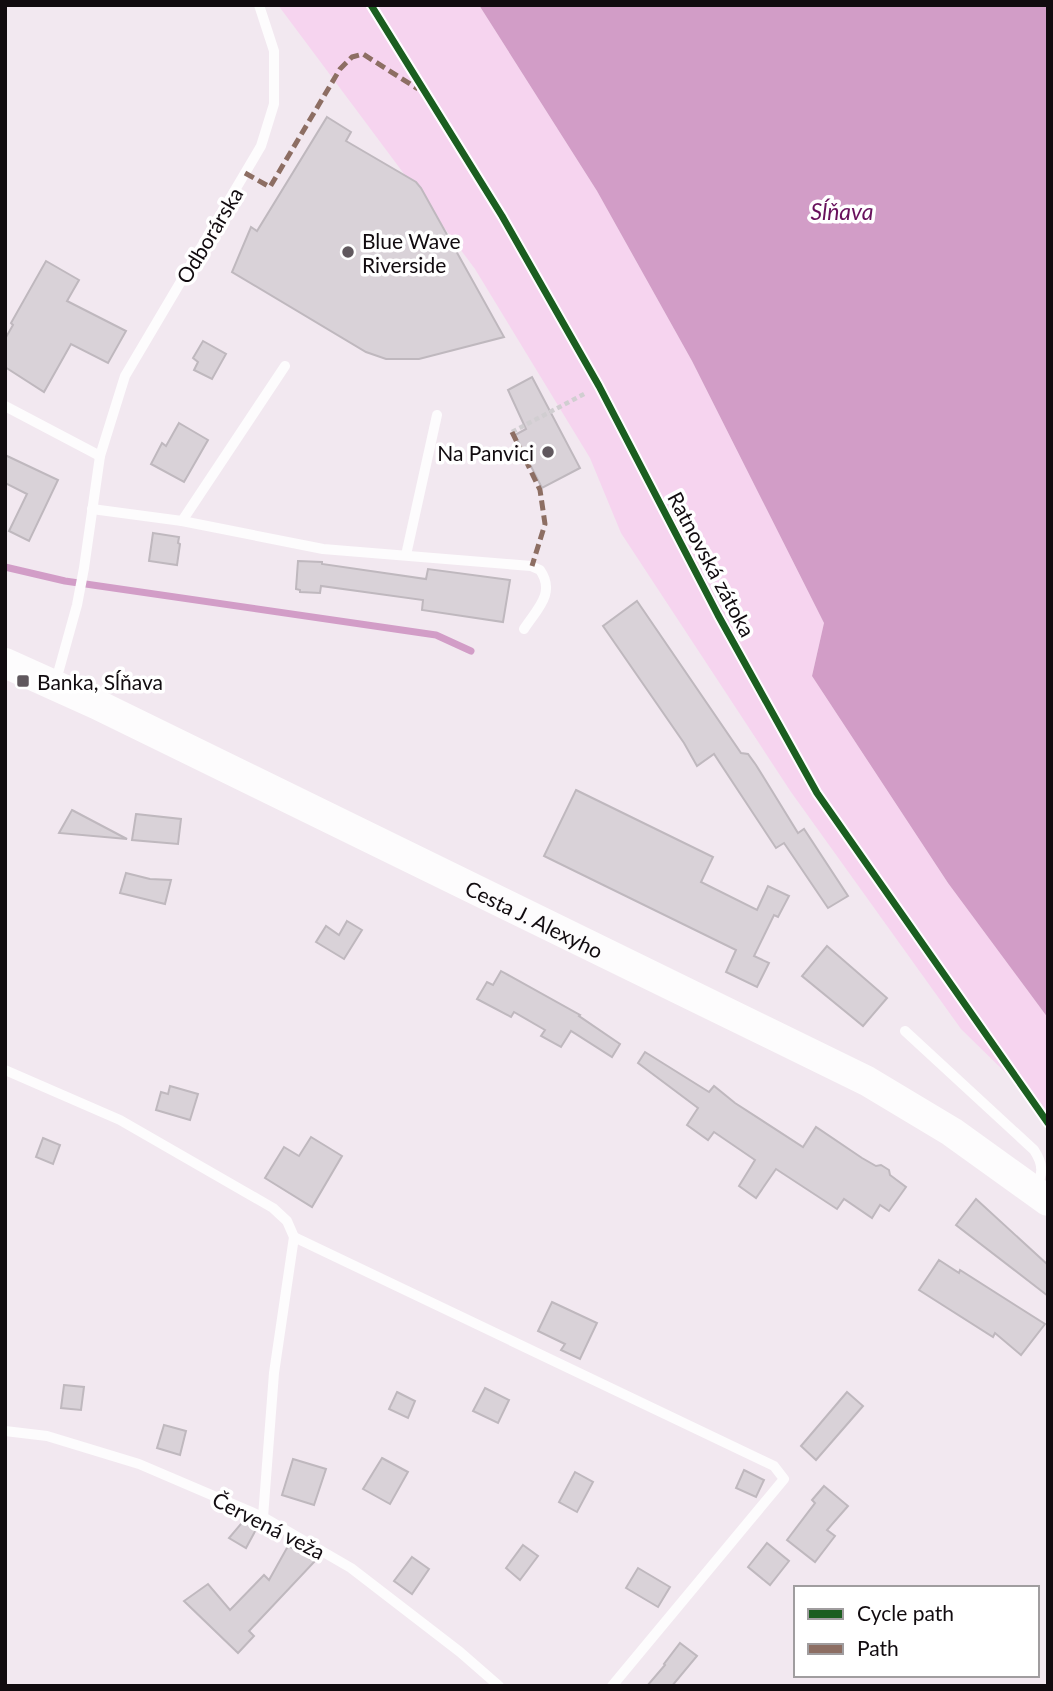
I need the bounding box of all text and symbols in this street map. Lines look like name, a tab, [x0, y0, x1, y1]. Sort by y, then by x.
street label: Odborárska	[171, 182, 247, 288]
water label: Sĺňava	[811, 197, 874, 225]
place label: Blue Wave Riverside	[362, 228, 461, 277]
marker: Blue Wave Riverside	[340, 244, 356, 260]
place label: Na Panvici	[437, 440, 534, 465]
marker: Na Panvici	[540, 444, 556, 460]
street label: Ratnovská zátoka	[663, 487, 761, 641]
place label: Banka, Sĺňava	[37, 669, 163, 694]
marker: Banka, Sĺňava	[15, 673, 31, 689]
street label: Cesta J. Alexyho	[462, 874, 608, 963]
street label: Červená veža	[209, 1486, 329, 1564]
legend	[794, 1586, 1039, 1677]
text: Cycle path	[857, 1600, 954, 1625]
text: Path	[857, 1635, 899, 1660]

